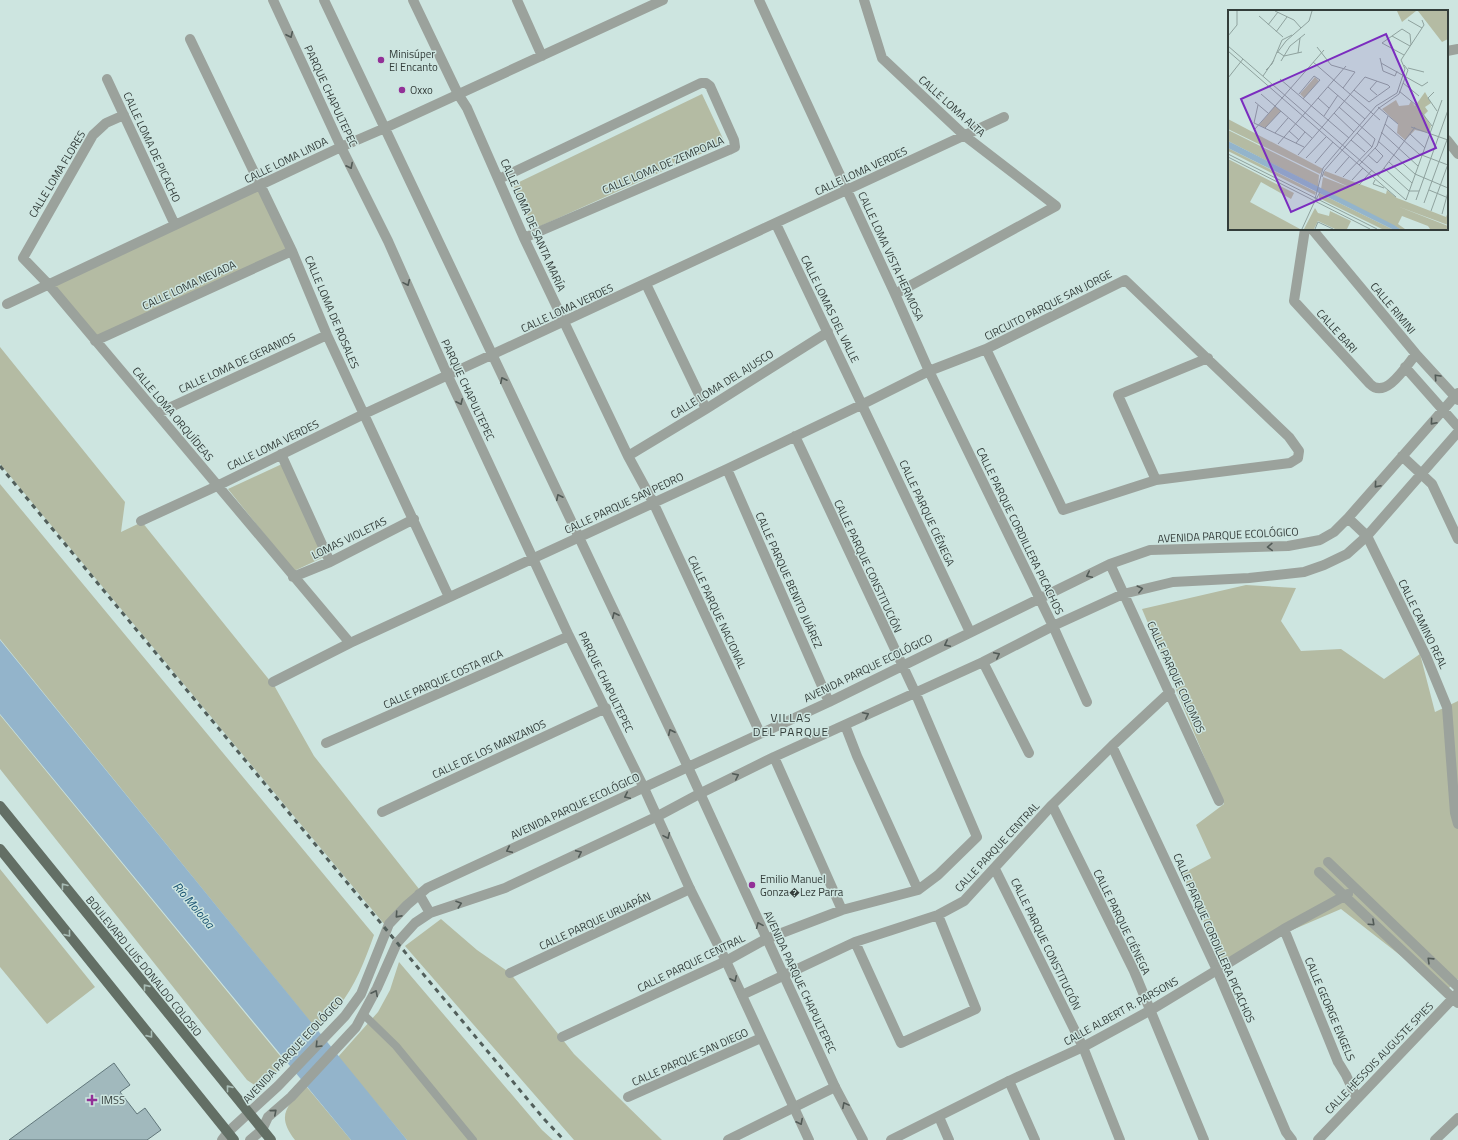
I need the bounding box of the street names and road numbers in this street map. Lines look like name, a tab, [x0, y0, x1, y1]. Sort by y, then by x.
street label: PARQUE CHAPULTEPEC	[300, 43, 362, 149]
street label: CALLE LOMA ALTA	[915, 72, 989, 141]
street label: CALLE LOMA DE PICACHO	[119, 89, 185, 205]
street label: CALLE LOMA FLORES	[25, 127, 89, 221]
street label: CALLE LOMA DE ZEMPOALA	[600, 132, 727, 198]
street label: CALLE LOMA LINDA	[242, 133, 331, 187]
street label: CALLE LOMA VERDES	[812, 143, 910, 199]
street label: CALLE LOMA DE SANTA MARÍA	[496, 156, 570, 294]
street label: CALLE LOMA VISTA HERMOSA	[854, 189, 928, 323]
street label: CALLE LOMAS DEL VALLE	[797, 252, 863, 366]
street label: CALLE LOMA DE ROSALES	[301, 253, 363, 371]
street label: CALLE LOMA NEVADA	[139, 256, 239, 314]
street label: CIRCUITO PARQUE SAN JORGE	[981, 266, 1115, 344]
street label: CALLE RIMINI	[1367, 279, 1419, 337]
street label: CALLE LOMA VERDES	[518, 280, 616, 336]
street label: CALLE BARI	[1313, 305, 1361, 357]
street label: CALLE LOMA DE GERANIOS	[176, 329, 298, 397]
street label: PARQUE CHAPULTEPEC	[437, 337, 499, 443]
street label: CALLE LOMA DEL AJUSCO	[667, 346, 777, 422]
street label: CALLE LOMA ORQUÍDEAS	[129, 363, 217, 465]
street label: CALLE LOMA VERDES	[224, 416, 322, 474]
street label: CALLE PARQUE CORDILLERA PICACHOS	[972, 445, 1068, 617]
street label: CALLE PARQUE CIÉNEGA	[895, 457, 959, 569]
street label: CALLE PARQUE SAN PEDRO	[562, 468, 686, 538]
street label: CALLE PARQUE CONSTITUCIÓN	[830, 497, 906, 635]
street label: CALLE PARQUE BENITO JUÁREZ	[752, 509, 826, 651]
street label: LOMAS VIOLETAS	[309, 513, 389, 563]
street label: AVENIDA PARQUE ECOLÓGICO	[1157, 523, 1299, 547]
street label: CALLE PARQUE NACIONAL	[684, 553, 751, 672]
street label: CALLE CAMINO REAL	[1394, 577, 1452, 672]
street label: CALLE PARQUE COLOMOS	[1143, 618, 1209, 736]
street label: PARQUE CHAPULTEPEC	[575, 629, 637, 735]
street label: AVENIDA PARQUE ECOLÓGICO	[801, 630, 935, 706]
street label: CALLE PARQUE COSTA RICA	[381, 645, 506, 713]
street label: CALLE DE LOS MANZANOS	[429, 715, 549, 782]
street label: AVENIDA PARQUE ECOLÓGICO	[508, 769, 642, 843]
street label: CALLE PARQUE CENTRAL	[951, 798, 1043, 896]
street label: CALLE PARQUE CORDILLERA PICACHOS	[1169, 851, 1259, 1025]
street label: CALLE PARQUE CIÉNEGA	[1089, 867, 1155, 978]
street label: CALLE PARQUE CONSTITUCIÓN	[1007, 875, 1085, 1013]
street label: CALLE PARQUE URUAPÁN	[537, 888, 653, 954]
street label: BOULEVARD LUIS DONALDO COLOSIO	[82, 892, 206, 1040]
street label: AVENIDA PARQUE CHAPULTEPEC	[760, 908, 840, 1056]
street label: CALLE PARQUE CENTRAL	[635, 930, 748, 996]
street label: CALLE GEORGE ENGELS	[1301, 955, 1359, 1063]
street label: CALLE ALBERT R. PARSONS	[1061, 973, 1181, 1049]
street label: AVENIDA PARQUE ECOLÓGICO	[239, 993, 347, 1107]
street label: CALLE HESSOIS AUGUSTE SPIES	[1321, 998, 1437, 1118]
street label: CALLE PARQUE SAN DIEGO	[629, 1024, 751, 1090]

